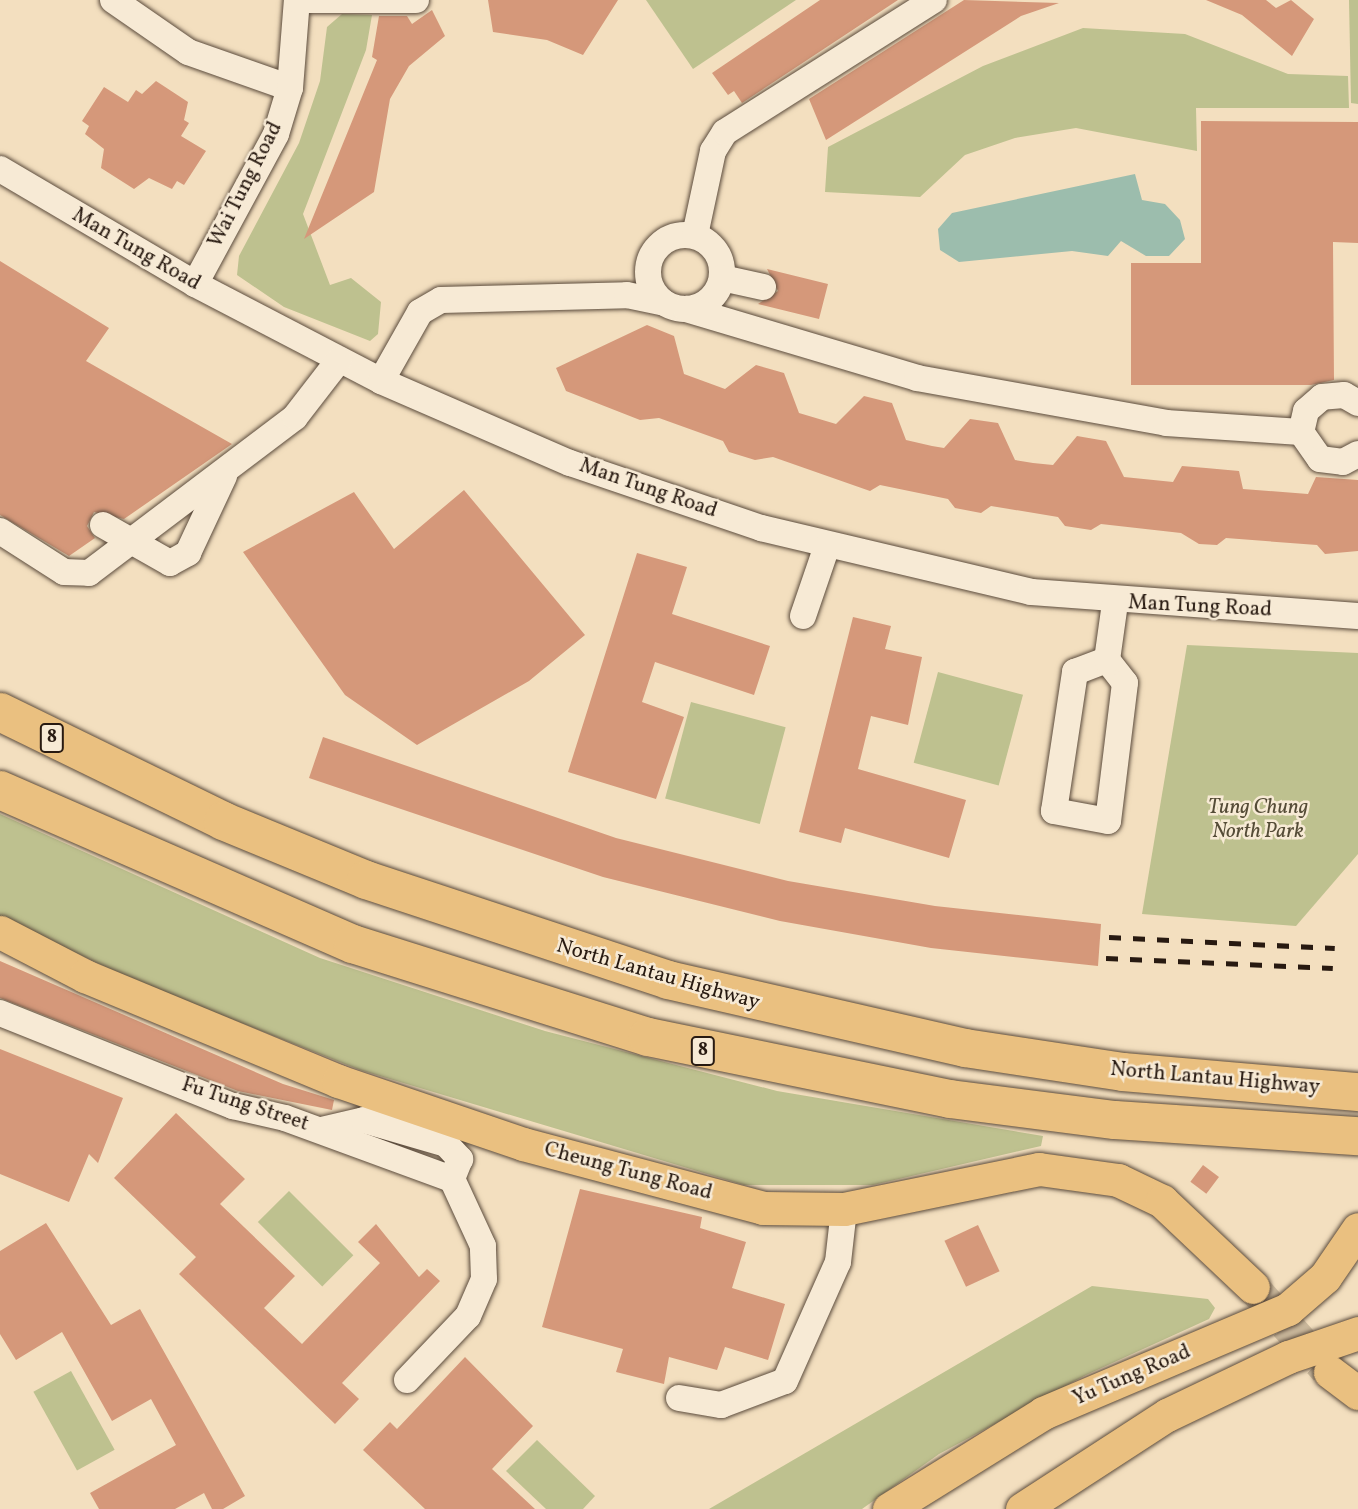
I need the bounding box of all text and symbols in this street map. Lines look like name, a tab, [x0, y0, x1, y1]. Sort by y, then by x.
street label: Wai Tung Road	[203, 118, 289, 252]
street label: Man Tung Road	[67, 203, 205, 297]
street label: Man Tung Road	[575, 454, 721, 524]
street label: Man Tung Road	[1127, 591, 1273, 623]
road number: 8	[40, 722, 64, 754]
park label: Tung Chung North Park	[1208, 795, 1308, 845]
street label: North Lantau Highway	[553, 934, 763, 1016]
road number: 8	[691, 1036, 715, 1066]
street label: North Lantau Highway	[1109, 1057, 1321, 1101]
street label: Fu Tung Street	[178, 1073, 312, 1137]
street label: Cheung Tung Road	[541, 1137, 715, 1207]
street label: Yu Tung Road	[1069, 1340, 1195, 1412]

